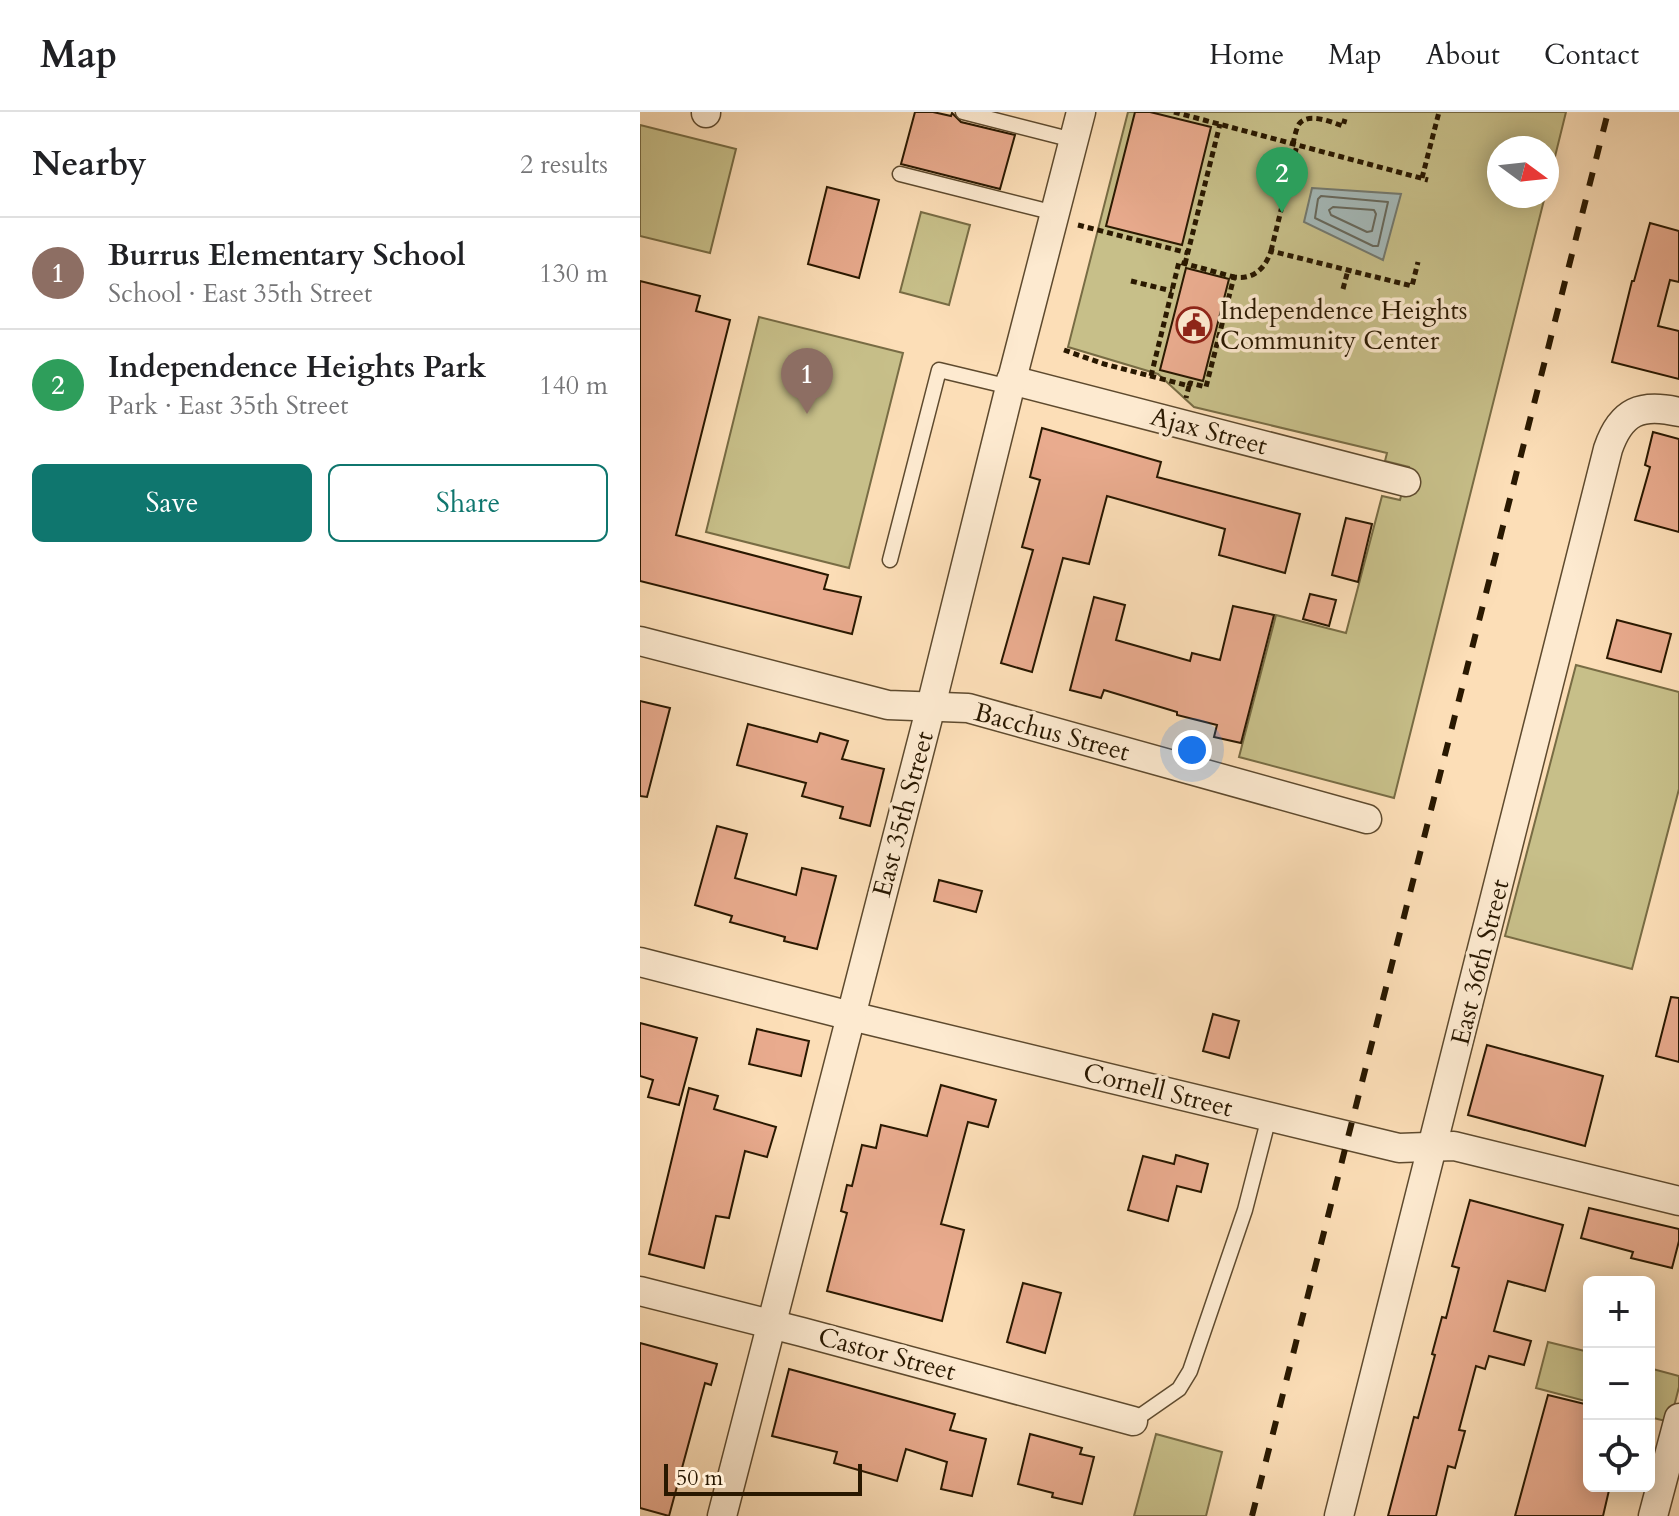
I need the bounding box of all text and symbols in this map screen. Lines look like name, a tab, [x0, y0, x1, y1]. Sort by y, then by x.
text: Map	[40, 29, 117, 81]
text: Home	[1209, 36, 1284, 74]
text: Map	[1328, 36, 1382, 74]
text: About	[1426, 36, 1500, 74]
text: Contact	[1544, 36, 1639, 74]
north arrow	[1487, 136, 1559, 208]
text: Nearby	[32, 141, 147, 187]
text: 2 results	[520, 147, 608, 182]
pin: 2	[1256, 147, 1308, 213]
text: Burrus Elementary School	[108, 235, 466, 276]
text: 1	[51, 256, 65, 291]
text: 130 m	[539, 256, 608, 291]
text: School · East 35th Street	[108, 276, 372, 311]
place label: Independence Heights Community Center	[1220, 293, 1467, 358]
public building icon: Independence Heights Community Center	[1175, 306, 1213, 344]
text: Independence Heights Park	[108, 347, 486, 388]
pin: 1	[781, 348, 833, 414]
text: 2	[51, 368, 65, 403]
text: 140 m	[539, 368, 608, 403]
text: Park · East 35th Street	[108, 388, 348, 423]
street label: Ajax Street	[1147, 399, 1271, 463]
button: Save	[32, 464, 312, 542]
button: Share	[328, 464, 608, 542]
street label: Bacchus Street	[970, 694, 1134, 770]
street label: East 35th Street	[864, 727, 942, 901]
your location	[1172, 730, 1212, 770]
street label: East 36th Street	[1442, 875, 1518, 1049]
street label: Cornell Street	[1080, 1055, 1236, 1125]
map controls	[1583, 1276, 1655, 1492]
button: +	[1583, 1276, 1655, 1348]
street label: Castor Street	[814, 1319, 960, 1389]
button: −	[1583, 1348, 1655, 1420]
button: locate	[1583, 1420, 1655, 1492]
scale bar	[664, 1460, 862, 1496]
text: 50 m	[676, 1463, 723, 1493]

